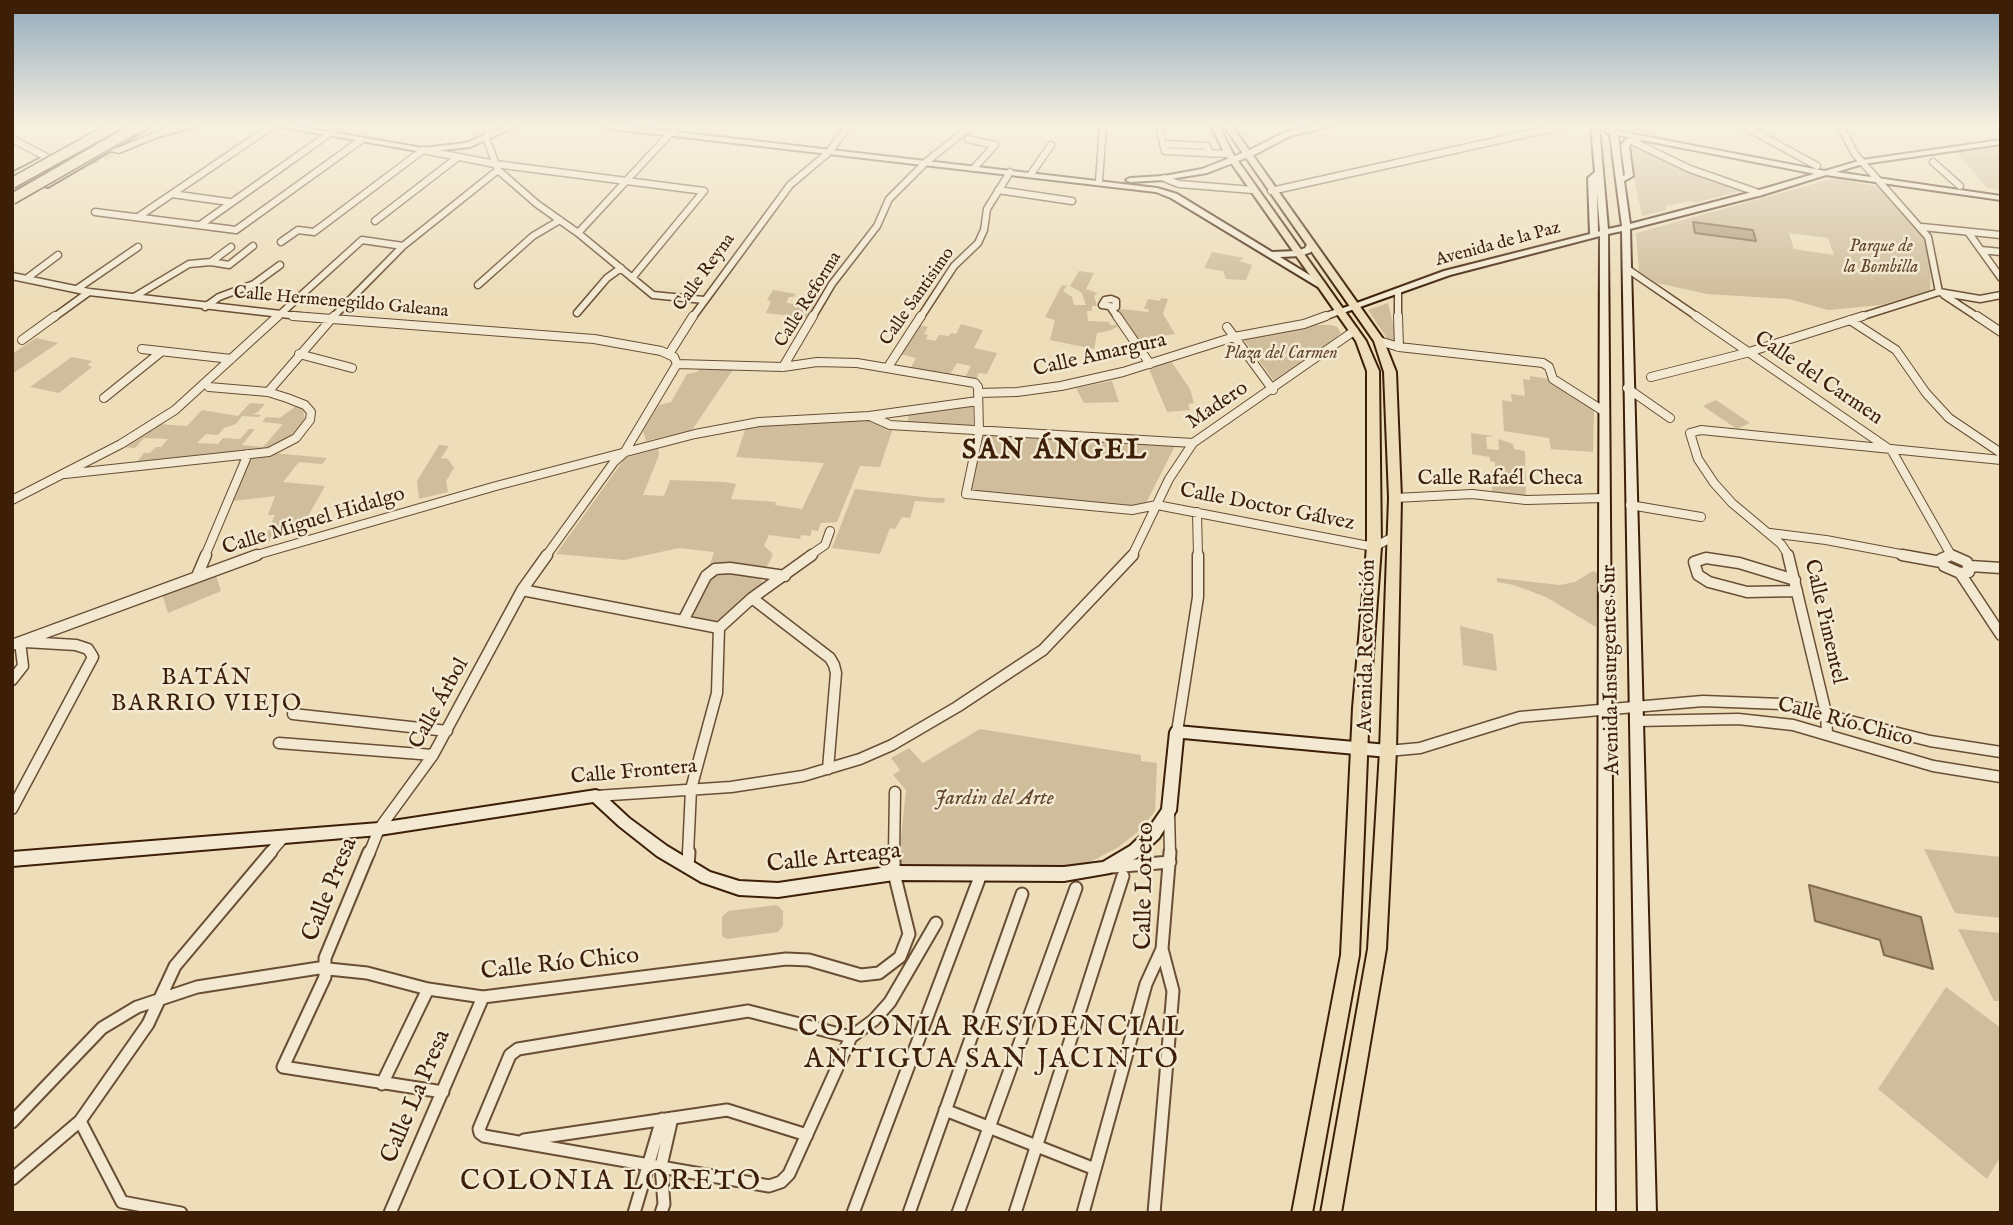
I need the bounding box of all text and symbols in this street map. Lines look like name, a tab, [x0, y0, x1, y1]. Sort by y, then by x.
street label: Avenida de la Paz	[1433, 218, 1563, 272]
street label: Calle Reyna	[670, 230, 740, 316]
park label: Parque de la Bombilla	[1844, 236, 1918, 278]
street label: Calle Santisimo	[876, 244, 960, 350]
street label: Calle Reforma	[771, 248, 847, 352]
street label: Calle Hermenegildo Galeana	[233, 283, 449, 323]
street label: Calle del Carmen	[1749, 327, 1887, 431]
street label: Calle Amargura	[1031, 328, 1169, 384]
park label: Plaza del Carmen	[1224, 343, 1338, 365]
street label: Madero	[1182, 376, 1254, 436]
district label: SAN ÁNGEL	[963, 435, 1147, 469]
street label: Calle Rafaél Checa	[1417, 467, 1583, 493]
street label: Calle Doctor Gálvez	[1178, 479, 1356, 537]
street label: Calle Miguel Hidalgo	[220, 482, 408, 562]
street label: Calle Pimentel	[1797, 557, 1851, 687]
street label: Avenida Revolución	[1354, 559, 1382, 733]
street label: Avenida Insurgentes Sur	[1598, 564, 1626, 776]
street label: Calle Árbol	[405, 654, 475, 754]
district label: BATÁN BARRIO VIEJO	[113, 665, 301, 719]
street label: Calle Río Chico	[1775, 693, 1915, 753]
street label: Calle Frontera	[570, 755, 698, 791]
park label: Jardin del Arte	[934, 787, 1054, 813]
street label: Calle Loreto	[1130, 822, 1162, 950]
street label: Calle Presa	[297, 834, 365, 946]
street label: Calle Arteaga	[765, 838, 903, 880]
street label: Calle Río Chico	[479, 942, 641, 988]
district label: COLONIA RESIDENCIAL ANTIGUA SAN JACINTO	[800, 1012, 1184, 1078]
street label: Calle La Presa	[376, 1026, 458, 1168]
district label: COLONIA LORETO	[462, 1166, 760, 1200]

